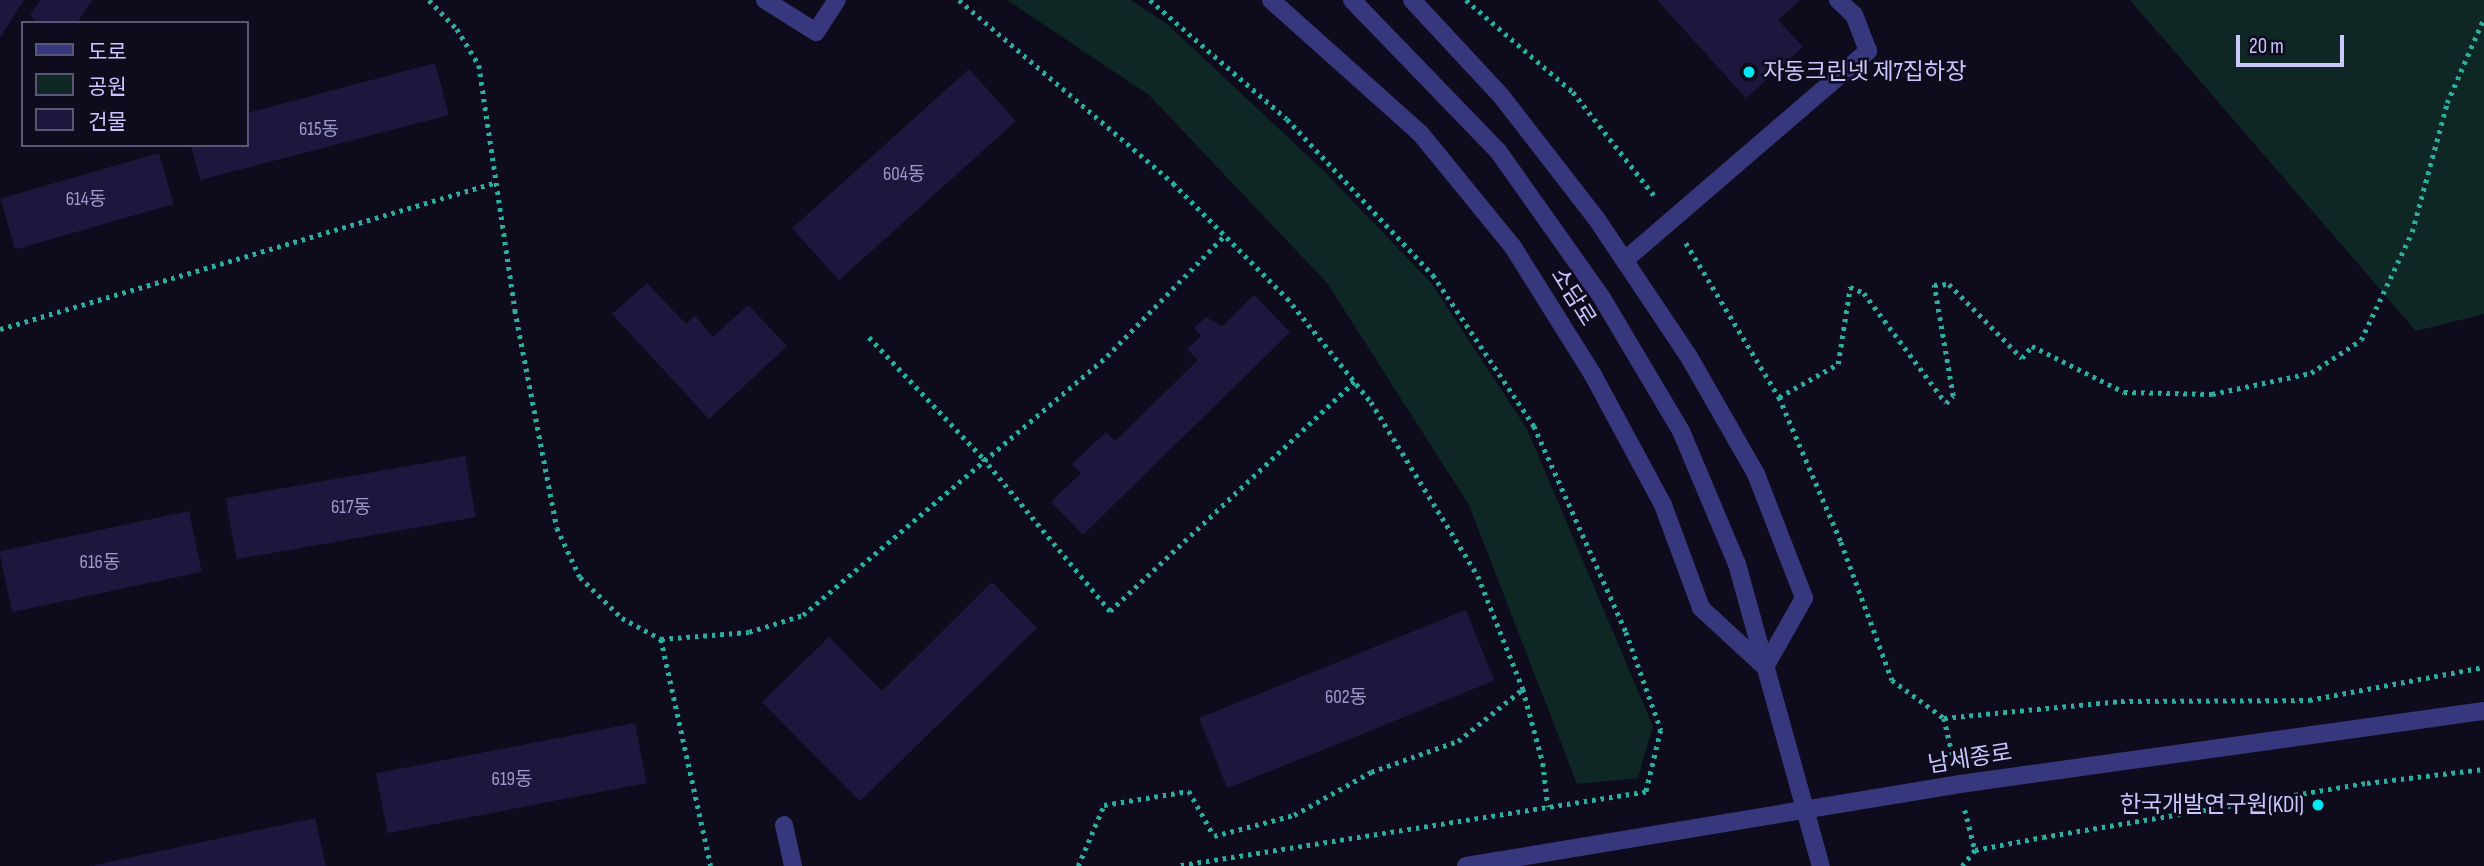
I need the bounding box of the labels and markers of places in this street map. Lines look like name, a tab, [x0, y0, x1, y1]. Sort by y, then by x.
place label: 자동크린넷 제7집하장	[1763, 58, 1966, 86]
marker: 자동크린넷 제7집하장	[1741, 64, 1757, 80]
place label: 한국개발연구원(KDI)	[2120, 791, 2304, 819]
marker: 한국개발연구원(KDI)	[2310, 797, 2326, 813]

